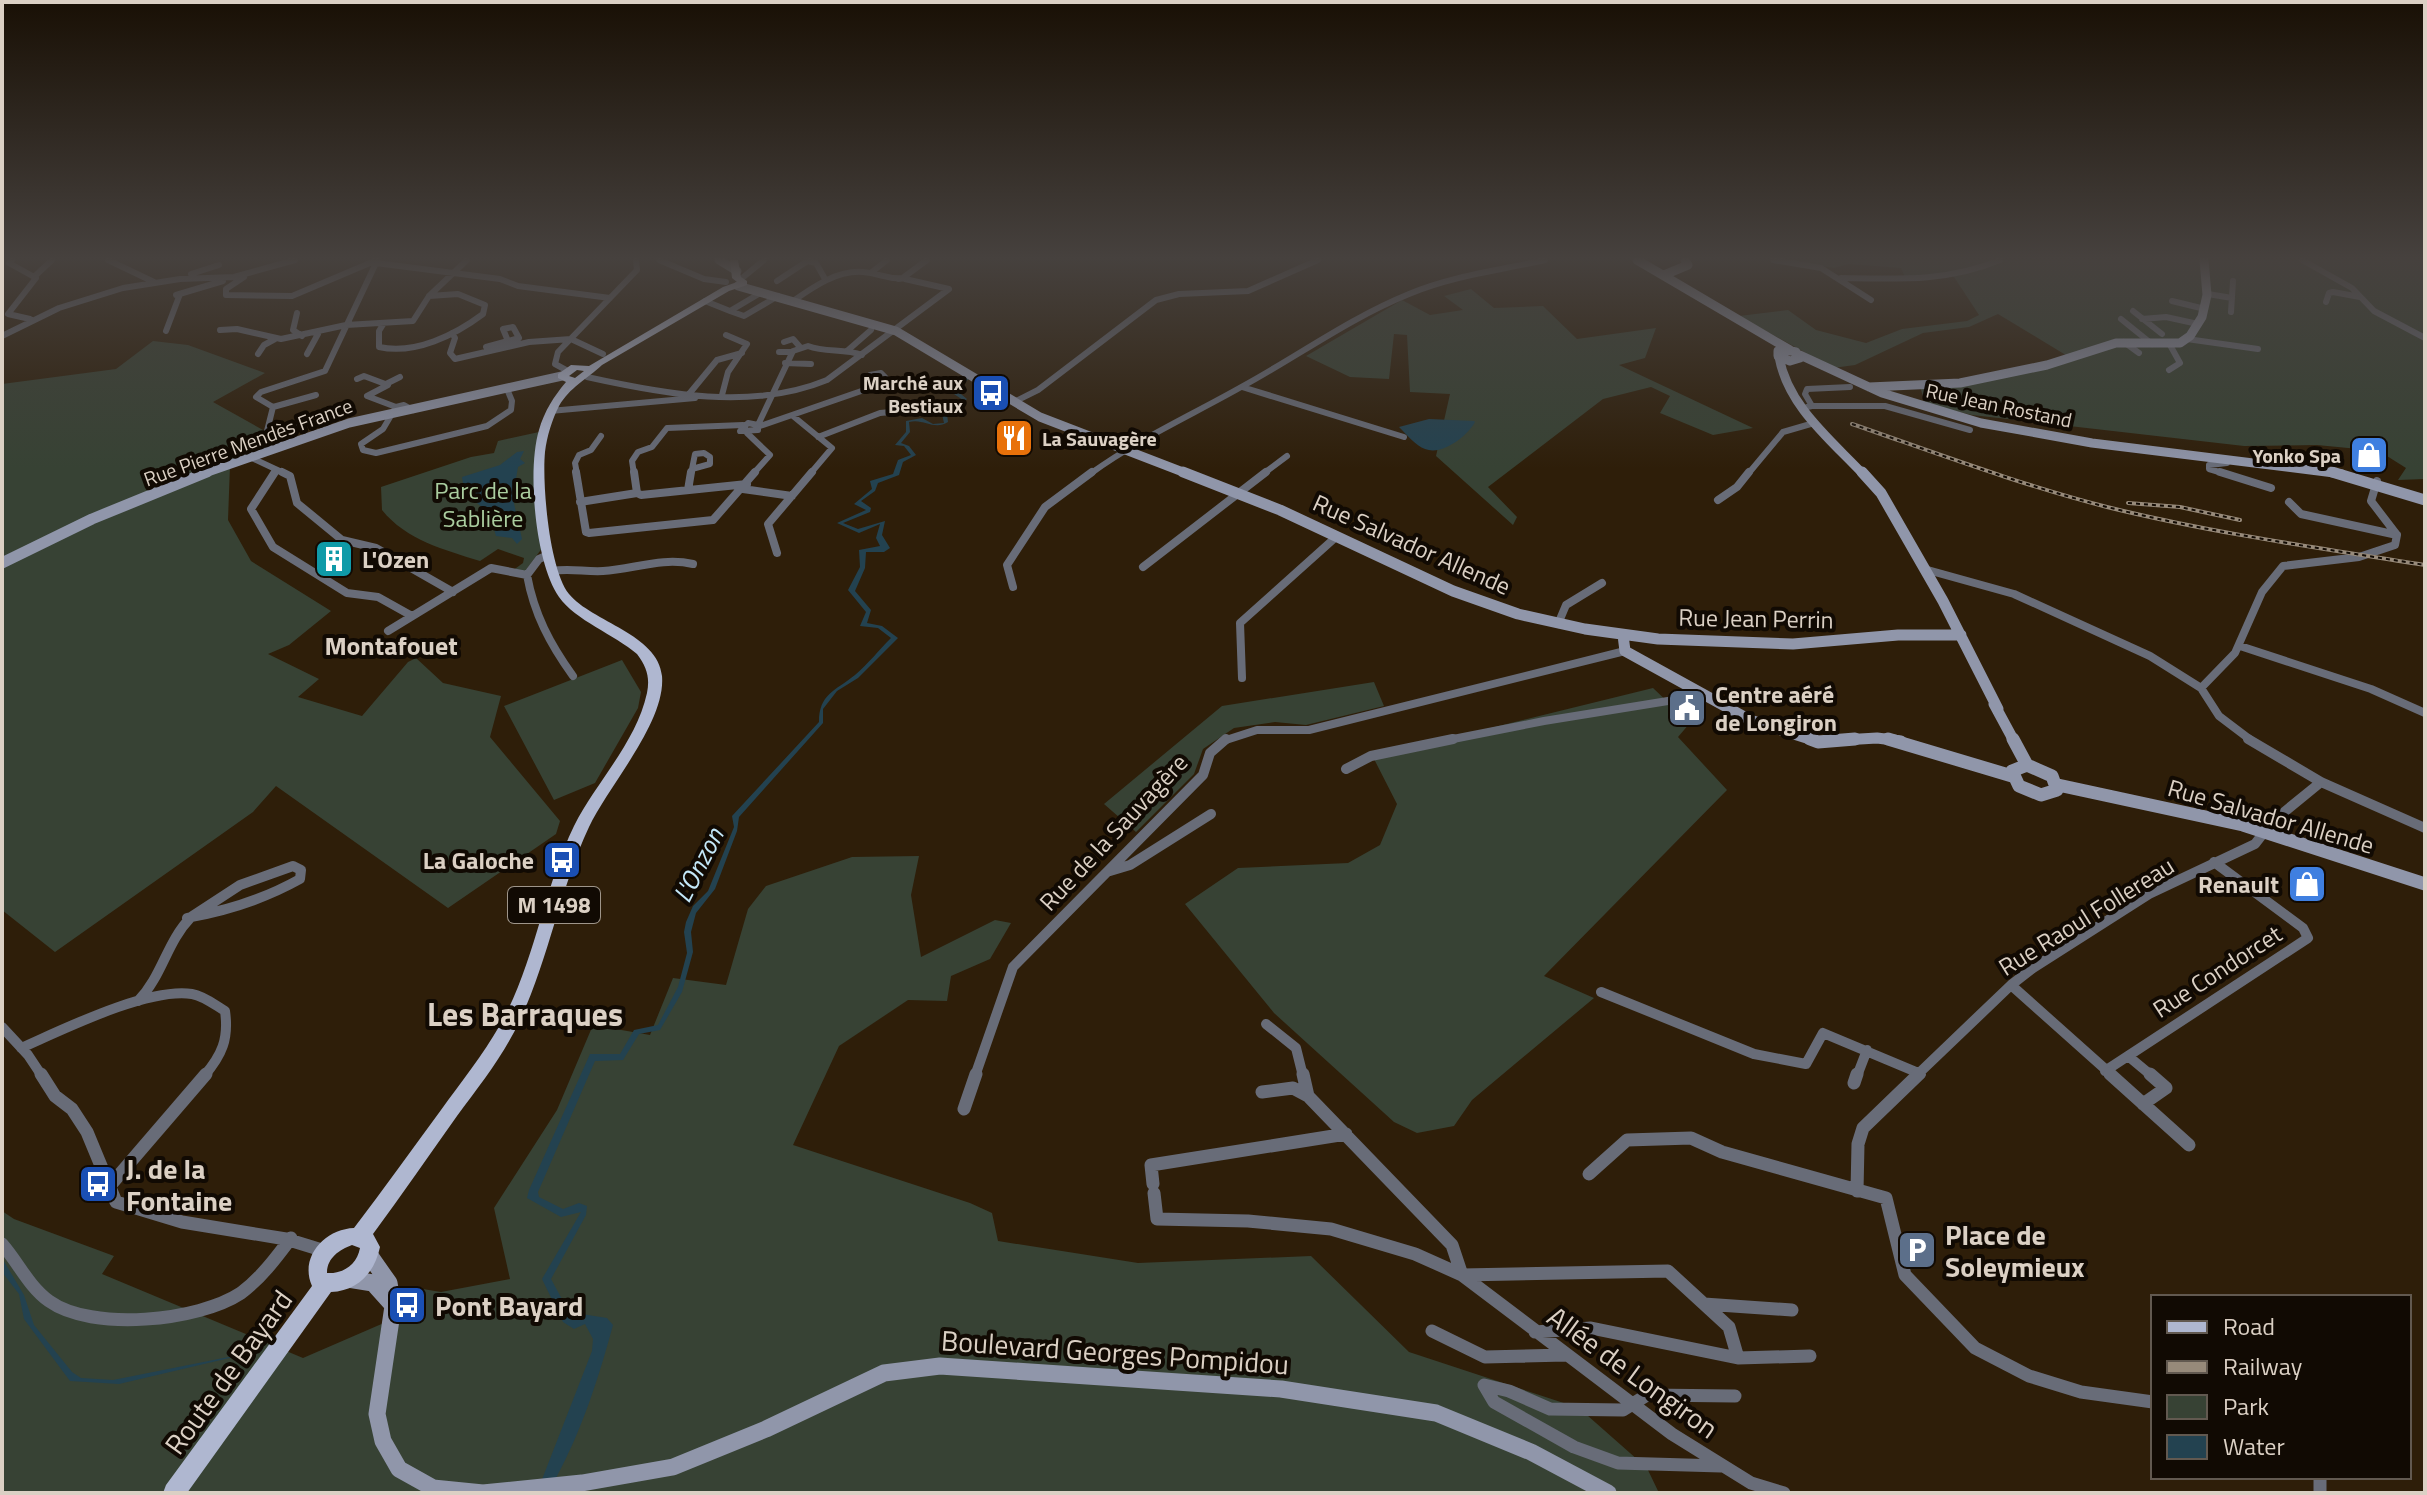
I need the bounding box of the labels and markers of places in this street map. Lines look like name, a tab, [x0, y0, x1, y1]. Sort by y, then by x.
place label: Marché aux Bestiaux	[863, 367, 964, 421]
bus stop icon: Marché aux Bestiaux	[970, 372, 1012, 414]
restaurant icon: La Sauvagère	[993, 417, 1035, 459]
place label: La Sauvagère	[1042, 423, 1157, 454]
shop icon: Yonko Spa	[2348, 434, 2390, 476]
place label: Yonko Spa	[2252, 440, 2341, 471]
building icon: L'Ozen	[313, 538, 355, 580]
place label: L'Ozen	[362, 541, 429, 577]
place label: Centre aéré de Longiron	[1715, 676, 1837, 740]
public building icon: Centre aéré de Longiron	[1666, 687, 1708, 729]
bus stop icon: La Galoche	[541, 839, 583, 881]
place label: La Galoche	[423, 842, 534, 878]
shop icon: Renault	[2286, 863, 2328, 905]
place label: Renault	[2198, 866, 2279, 902]
place label: J. de la Fontaine	[126, 1147, 232, 1222]
bus stop icon: J. de la Fontaine	[77, 1163, 119, 1205]
place label: Place de Soleymieux	[1945, 1213, 2085, 1288]
parking icon: Place de Soleymieux	[1896, 1229, 1938, 1271]
bus stop icon: Pont Bayard	[386, 1284, 428, 1326]
place label: Pont Bayard	[435, 1284, 583, 1327]

